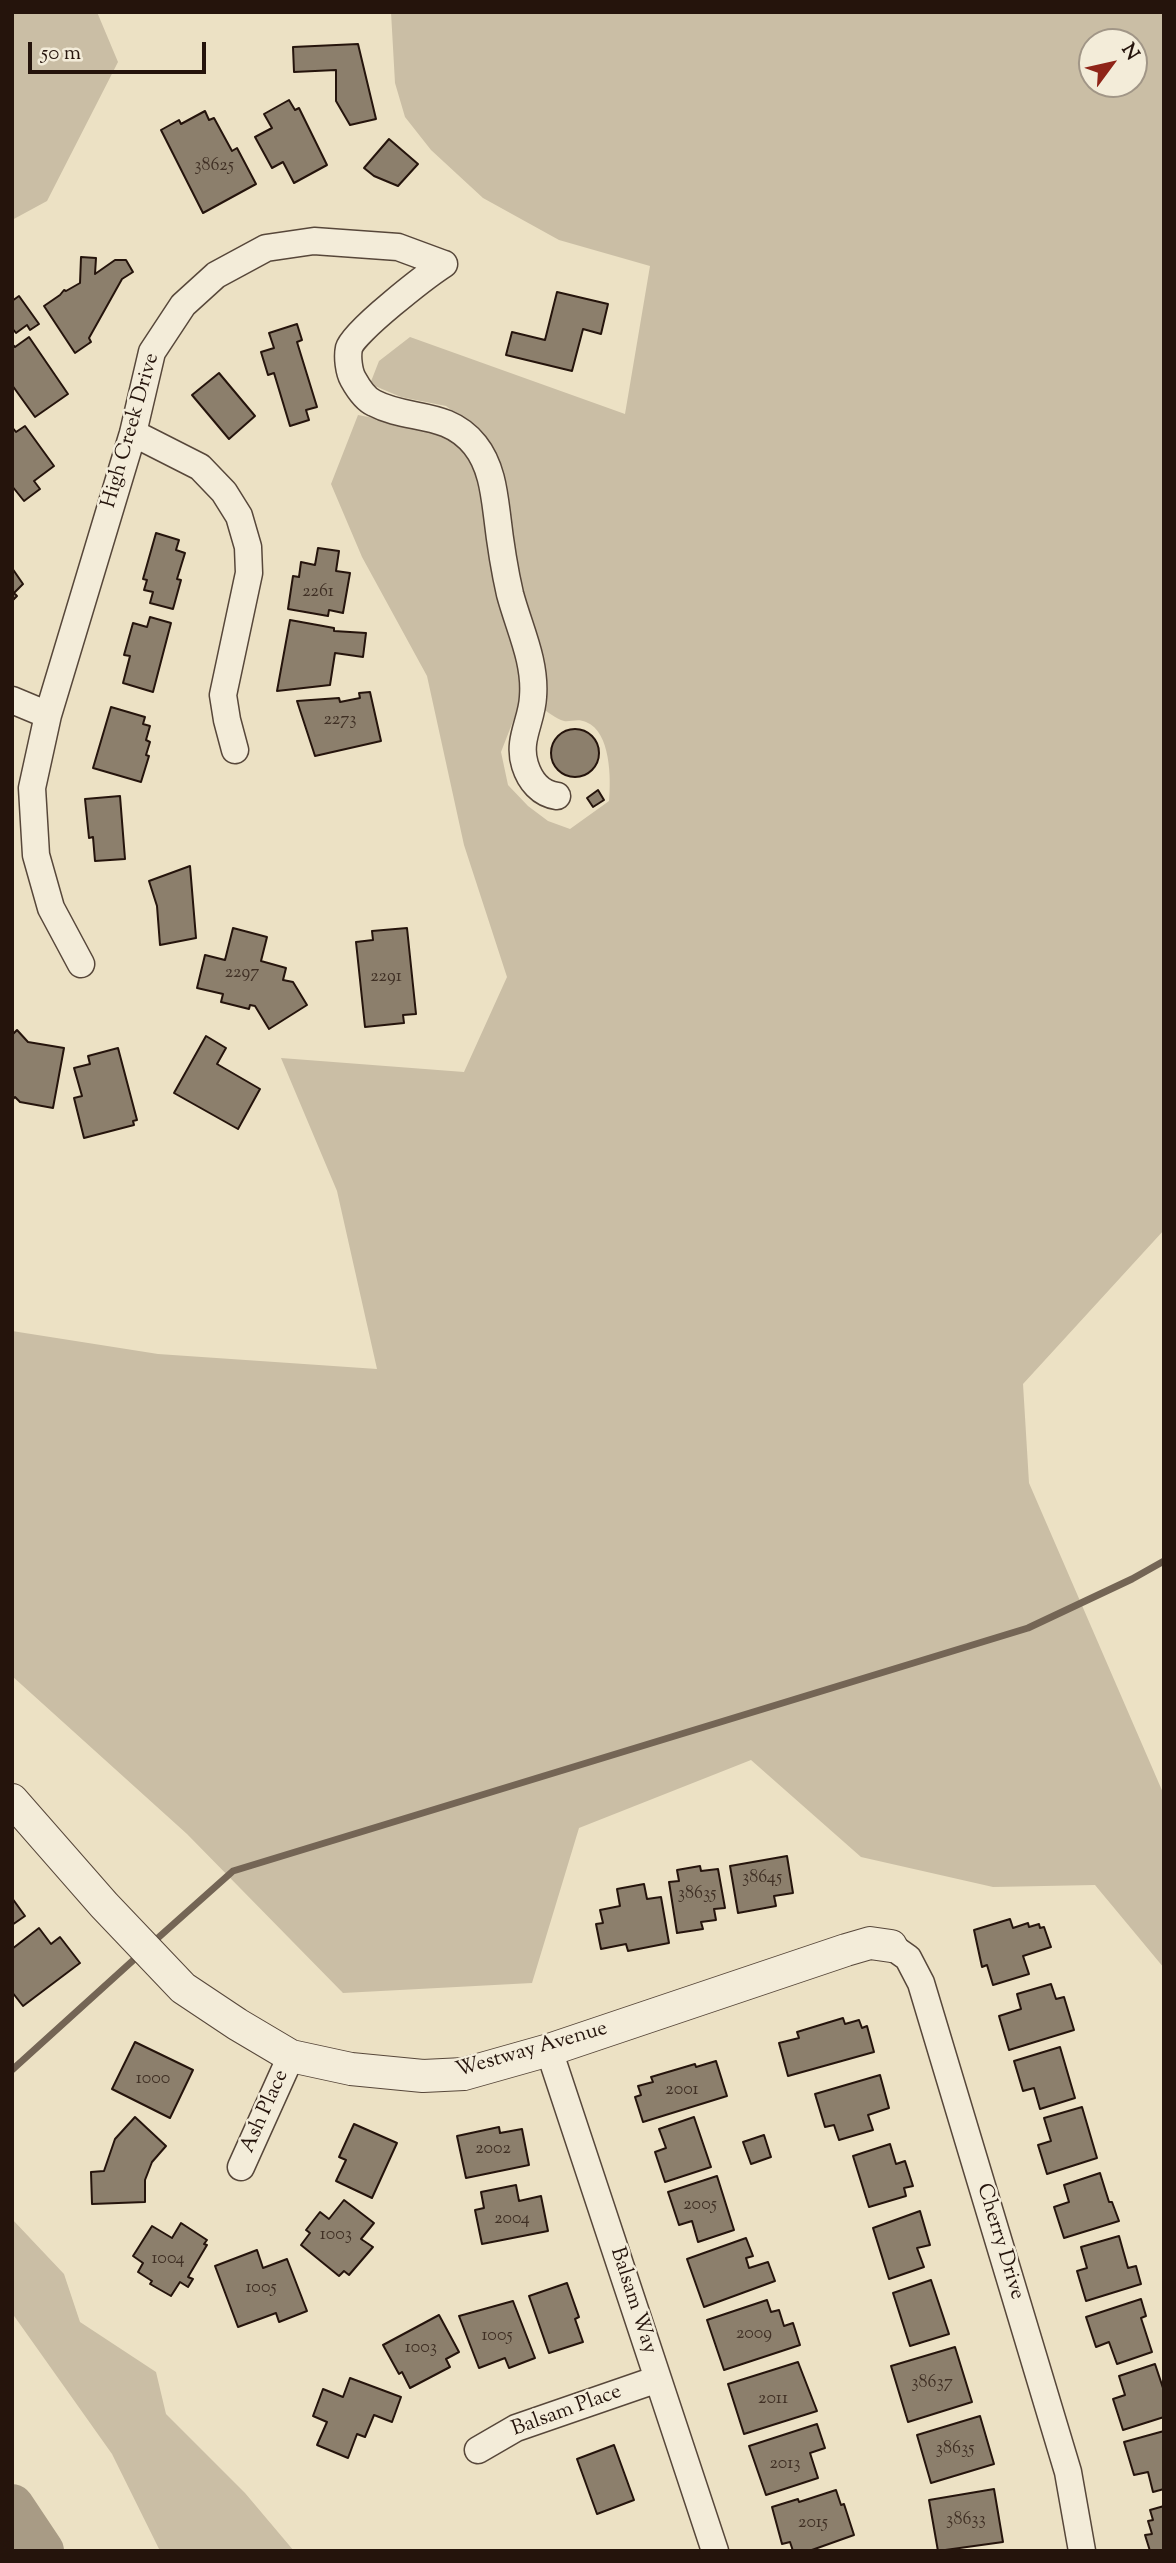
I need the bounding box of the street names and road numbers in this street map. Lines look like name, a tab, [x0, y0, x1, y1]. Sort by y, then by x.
street label: High Creek Drive	[98, 351, 166, 511]
street label: Westway Avenue	[453, 2017, 611, 2085]
street label: Ash Place	[236, 2066, 296, 2158]
street label: Cherry Drive	[969, 2181, 1029, 2303]
street label: Balsam Way	[603, 2245, 661, 2357]
street label: Balsam Place	[509, 2381, 625, 2443]

